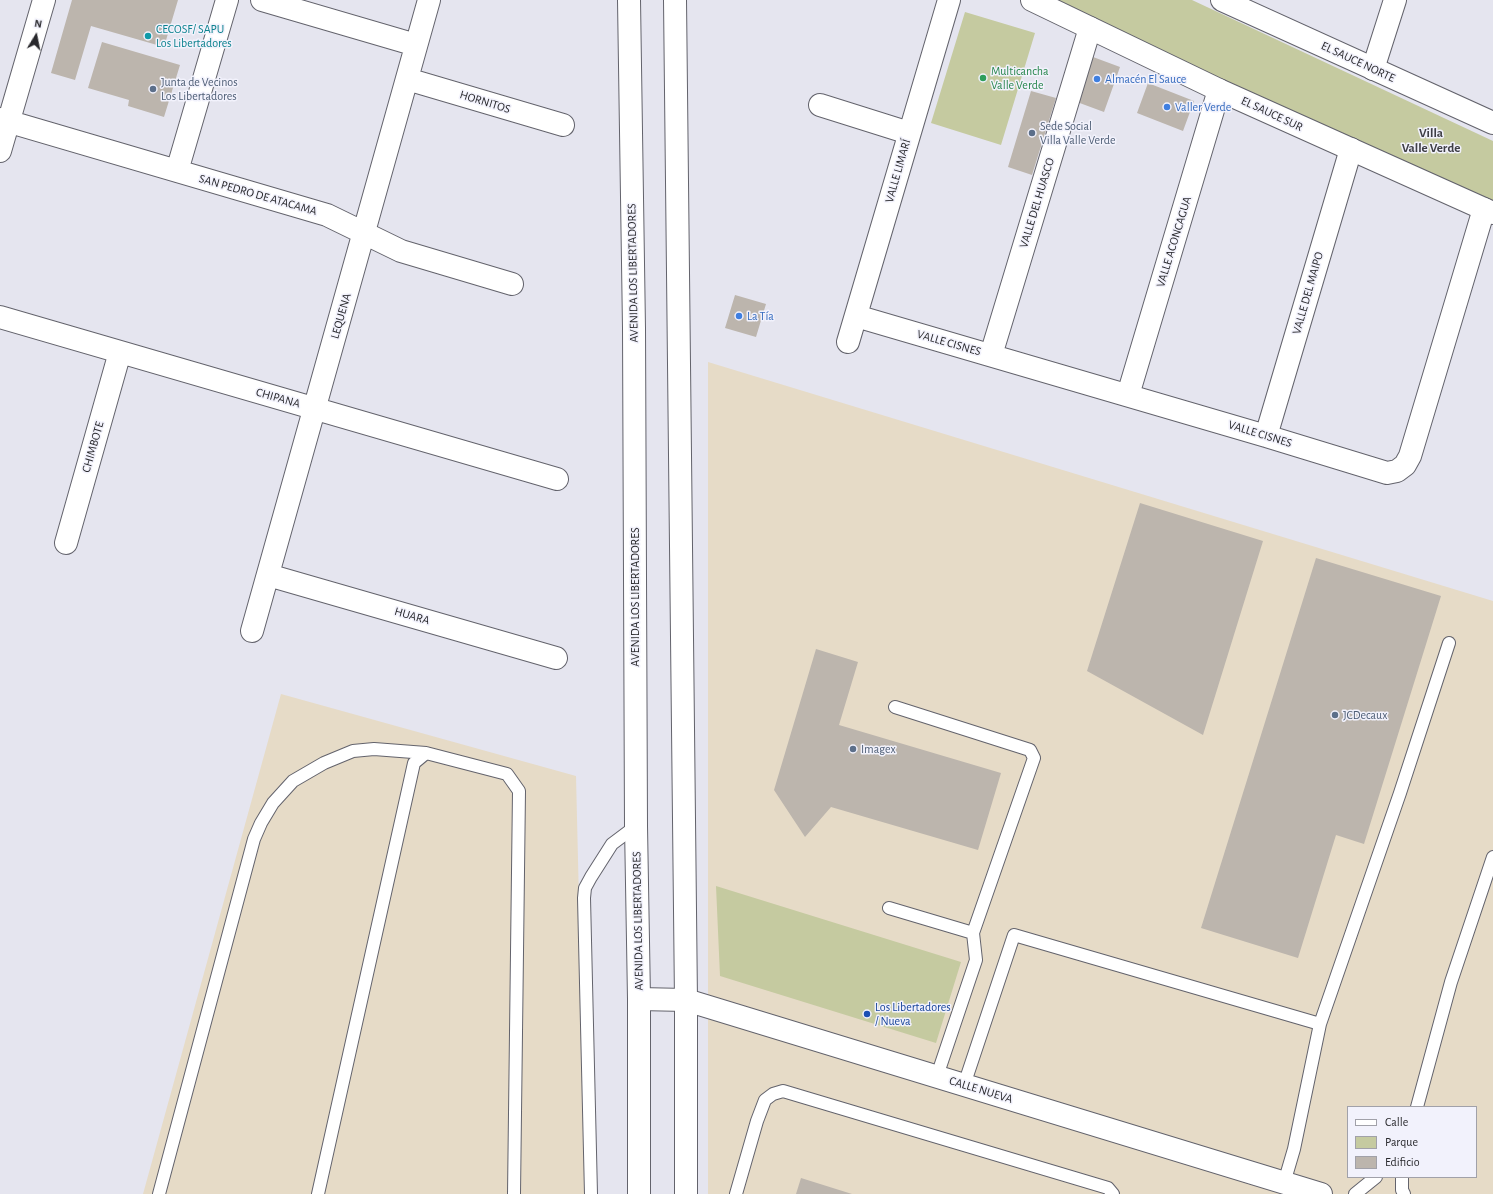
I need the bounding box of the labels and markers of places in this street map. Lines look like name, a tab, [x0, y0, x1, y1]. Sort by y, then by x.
place label: CECOSF/ SAPU Los Libertadores	[156, 22, 232, 50]
marker: CECOSF/ SAPU Los Libertadores	[143, 31, 153, 41]
place label: Multicancha Valle Verde	[991, 64, 1049, 92]
place label: Almacén El Sauce	[1105, 72, 1186, 86]
marker: Multicancha Valle Verde	[978, 73, 988, 83]
marker: Almacén El Sauce	[1092, 74, 1102, 84]
place label: Junta de Vecinos Los Libertadores	[161, 75, 238, 103]
marker: Junta de Vecinos Los Libertadores	[148, 84, 158, 94]
place label: Valler Verde	[1175, 100, 1231, 114]
marker: Valler Verde	[1162, 102, 1172, 112]
place label: Sede Social Villa Valle Verde	[1040, 119, 1116, 147]
marker: Sede Social Villa Valle Verde	[1027, 128, 1037, 138]
place label: La Tía	[747, 309, 774, 323]
marker: La Tía	[734, 311, 744, 321]
place label: JCDecaux	[1343, 708, 1387, 722]
marker: JCDecaux	[1330, 710, 1340, 720]
place label: Imagex	[861, 742, 896, 756]
marker: Imagex	[848, 744, 858, 754]
place label: Los Libertadores / Nueva	[875, 1000, 951, 1028]
marker: Los Libertadores / Nueva	[862, 1009, 872, 1019]

